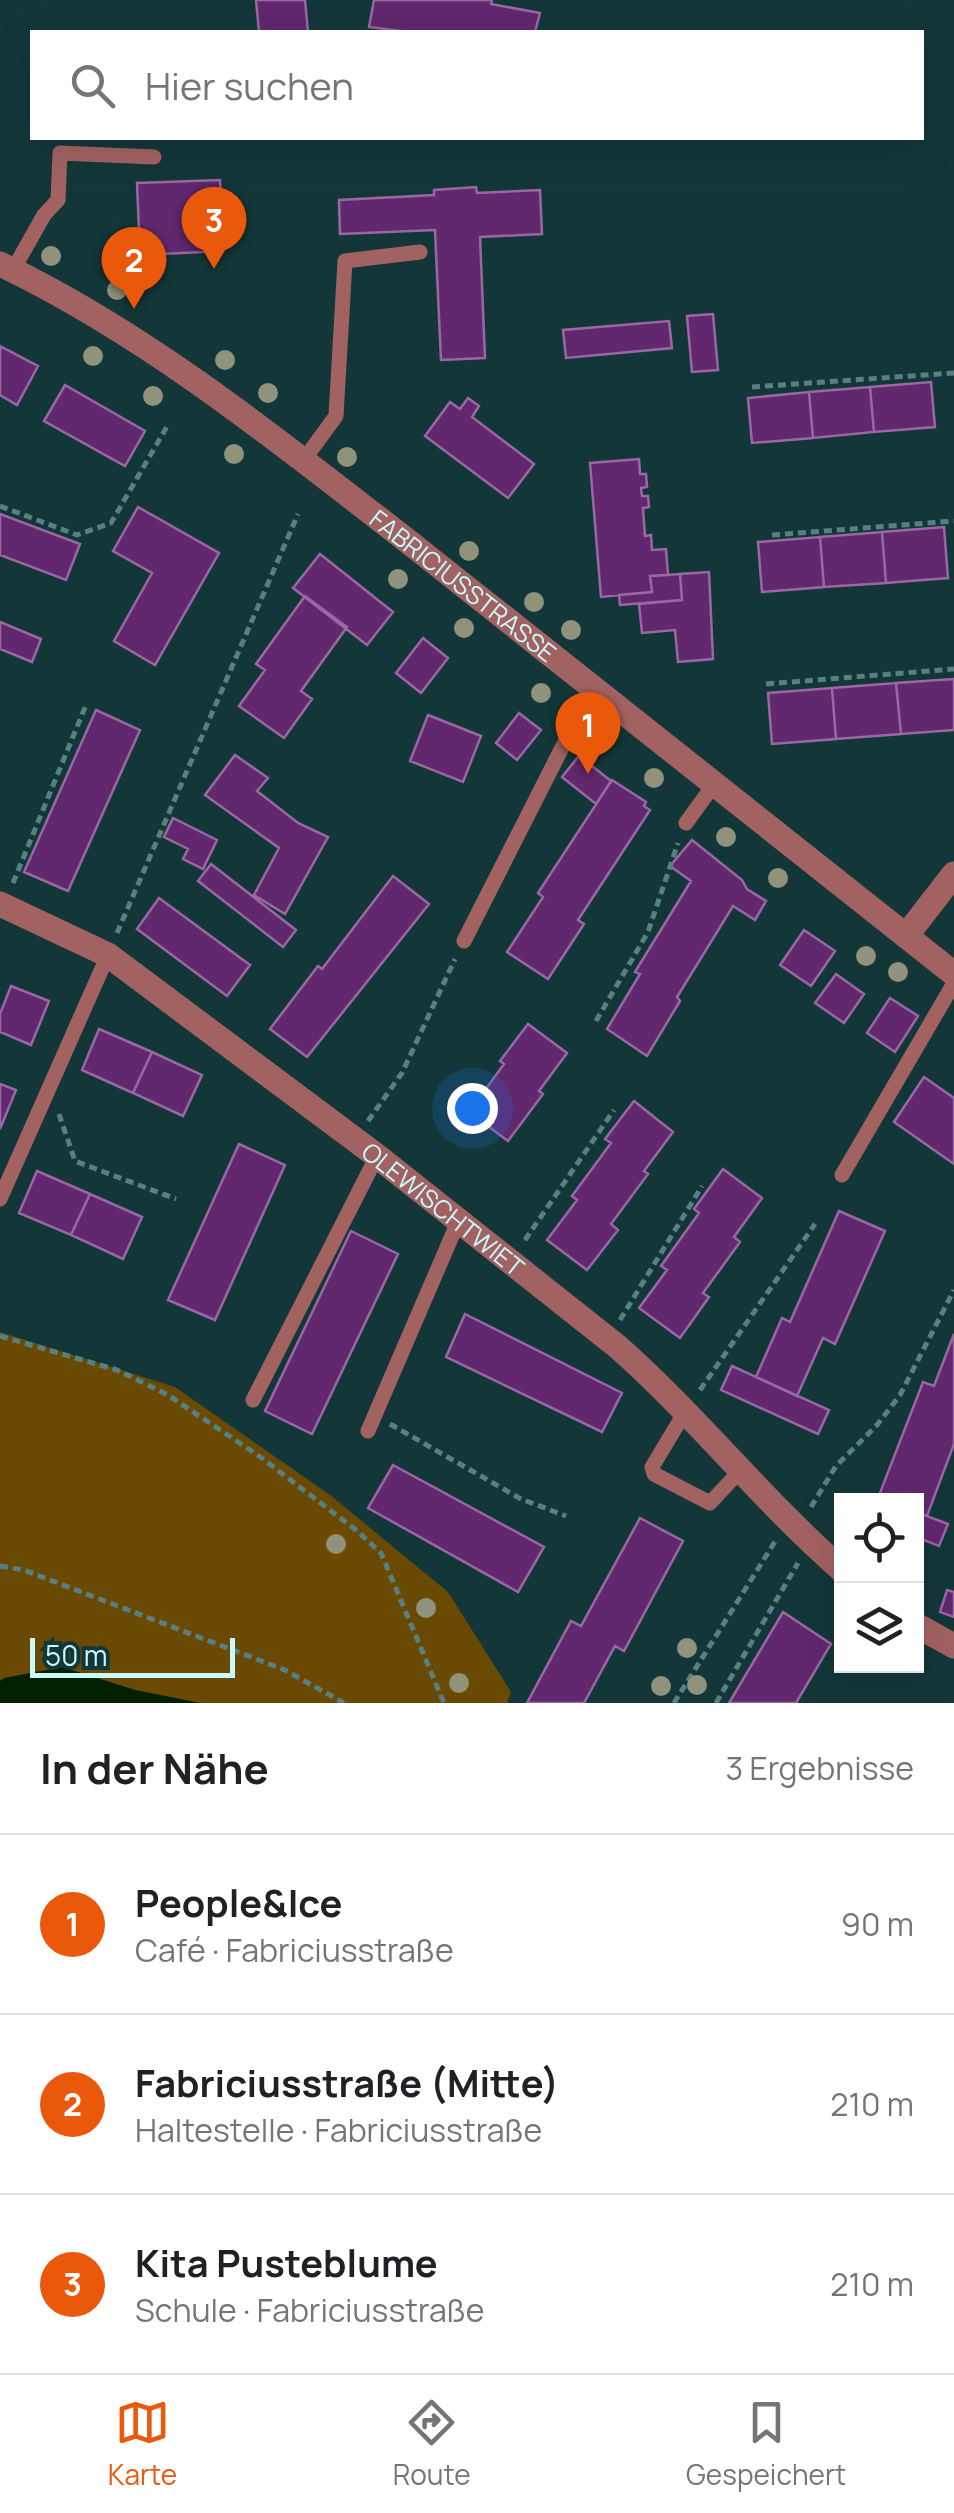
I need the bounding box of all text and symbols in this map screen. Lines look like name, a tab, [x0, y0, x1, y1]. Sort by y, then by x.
search box	[30, 30, 924, 140]
icon: search	[65, 58, 120, 113]
text: Hier suchen	[145, 59, 354, 111]
pin: 3	[182, 186, 246, 269]
pin: 2	[102, 226, 166, 309]
street label: FABRICIUSSTRASSE	[363, 501, 564, 669]
pin: 1	[556, 692, 620, 774]
your location	[447, 1083, 498, 1134]
street label: OLEWISCHTWIET	[355, 1133, 532, 1284]
map controls	[834, 1493, 924, 1673]
button: locate	[834, 1493, 924, 1583]
button: layers	[834, 1583, 924, 1673]
scale bar	[30, 1633, 235, 1678]
text: 50 m	[45, 1636, 108, 1674]
text: In der Nähe	[40, 1739, 269, 1797]
text: 3 Ergebnisse	[725, 1746, 914, 1790]
text: People&Ice	[135, 1876, 343, 1928]
text: 1	[65, 1902, 80, 1946]
text: 90 m	[841, 1902, 914, 1946]
text: Café · Fabriciusstraße	[135, 1928, 454, 1972]
text: Fabriciusstraße (Mitte)	[135, 2056, 559, 2108]
text: 2	[63, 2082, 82, 2126]
text: 210 m	[830, 2082, 914, 2126]
text: Haltestelle · Fabriciusstraße	[135, 2108, 542, 2152]
text: Kita Pusteblume	[135, 2236, 438, 2288]
text: 3	[63, 2262, 82, 2306]
text: 210 m	[830, 2262, 914, 2306]
text: Schule · Fabriciusstraße	[135, 2288, 485, 2332]
tab: Karte	[108, 2395, 177, 2493]
tab: Route	[393, 2395, 471, 2493]
tab: Gespeichert	[686, 2395, 846, 2493]

